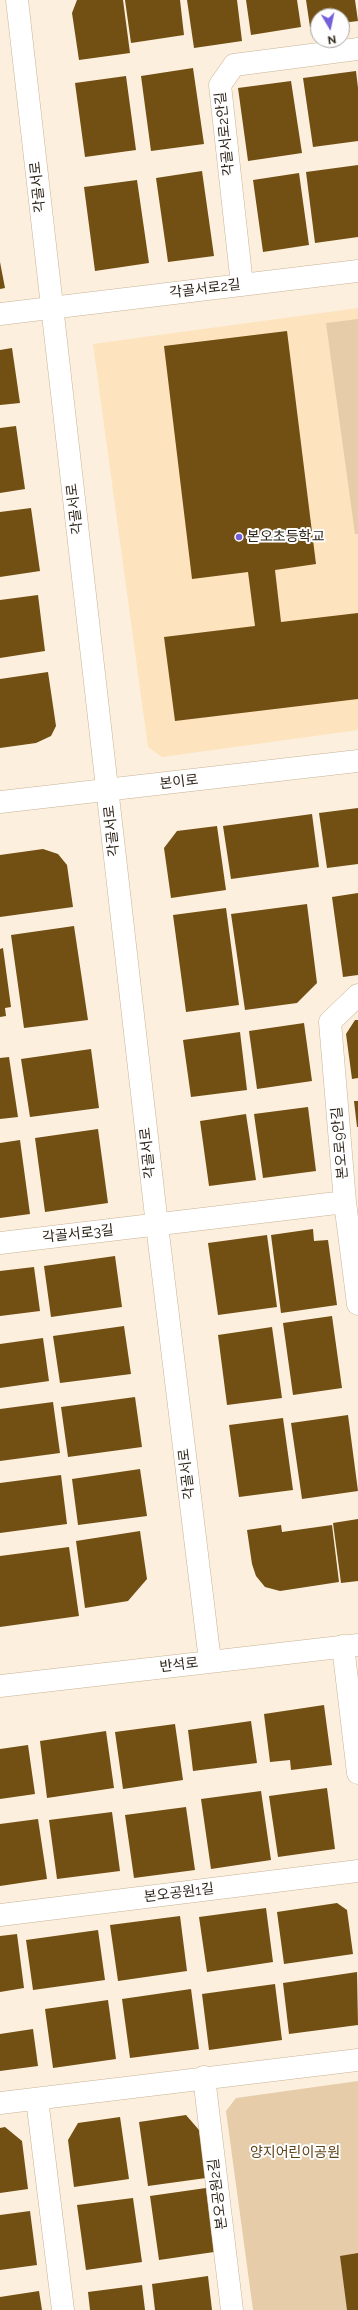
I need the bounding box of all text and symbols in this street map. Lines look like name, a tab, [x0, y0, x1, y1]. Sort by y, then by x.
north arrow	[310, 8, 350, 48]
text: N	[327, 32, 337, 46]
street label: 각골서로2안길	[212, 91, 238, 177]
street label: 각골서로	[27, 161, 49, 213]
street label: 각골서로2길	[168, 276, 242, 302]
street label: 각골서로	[64, 482, 86, 536]
place label: 본오초등학교	[247, 529, 324, 545]
marker: 본오초등학교	[234, 532, 244, 542]
street label: 본이로	[159, 771, 199, 793]
street label: 각골서로	[101, 805, 123, 857]
street label: 본오로9안길	[328, 1106, 352, 1180]
street label: 각골서로	[137, 1127, 159, 1179]
street label: 각골서로3길	[41, 1222, 115, 1246]
street label: 각골서로	[176, 1447, 198, 1501]
street label: 반석로	[159, 1654, 199, 1676]
street label: 본오공원1길	[143, 1880, 215, 1906]
park label: 양지어린이공원	[250, 2145, 340, 2161]
street label: 본오공원2길	[205, 2157, 231, 2231]

